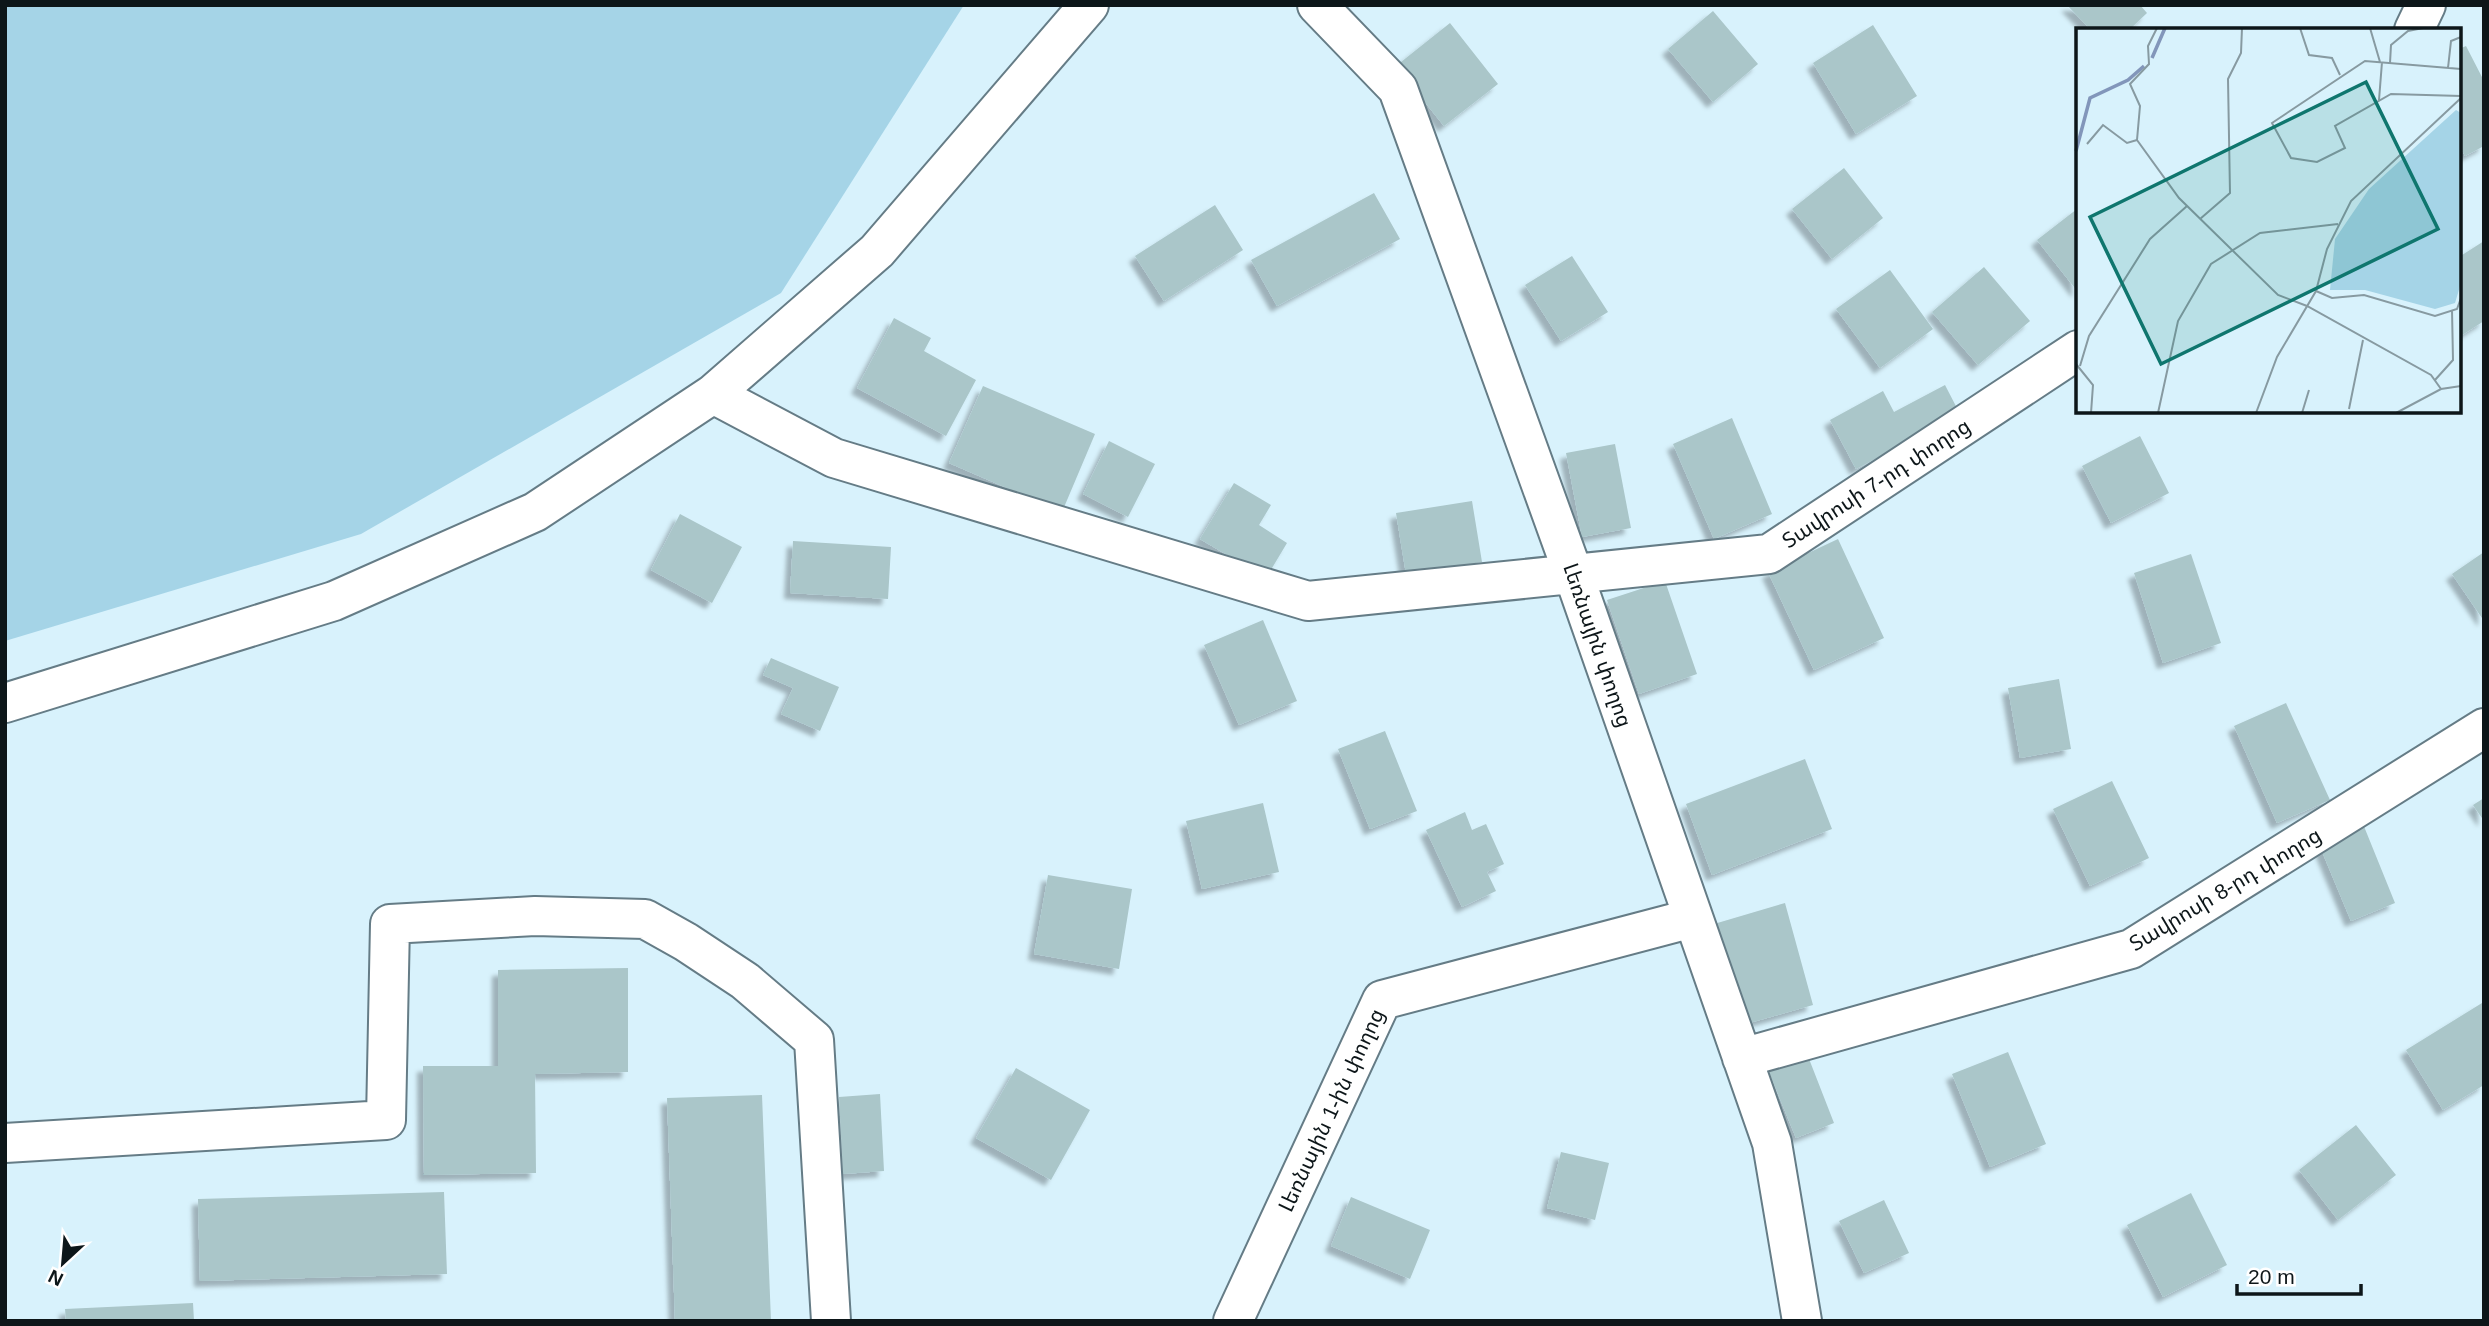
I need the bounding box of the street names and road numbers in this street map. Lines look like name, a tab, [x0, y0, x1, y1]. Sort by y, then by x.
street label: Տավրոսի 7-րդ փողոց	[1778, 414, 1975, 553]
street label: Լեռնային փողոց	[1558, 560, 1637, 730]
street label: Տավրոսի 8-րդ փողոց	[2125, 823, 2325, 956]
street label: Լեռնային 1-ին փողոց	[1274, 1005, 1389, 1216]

